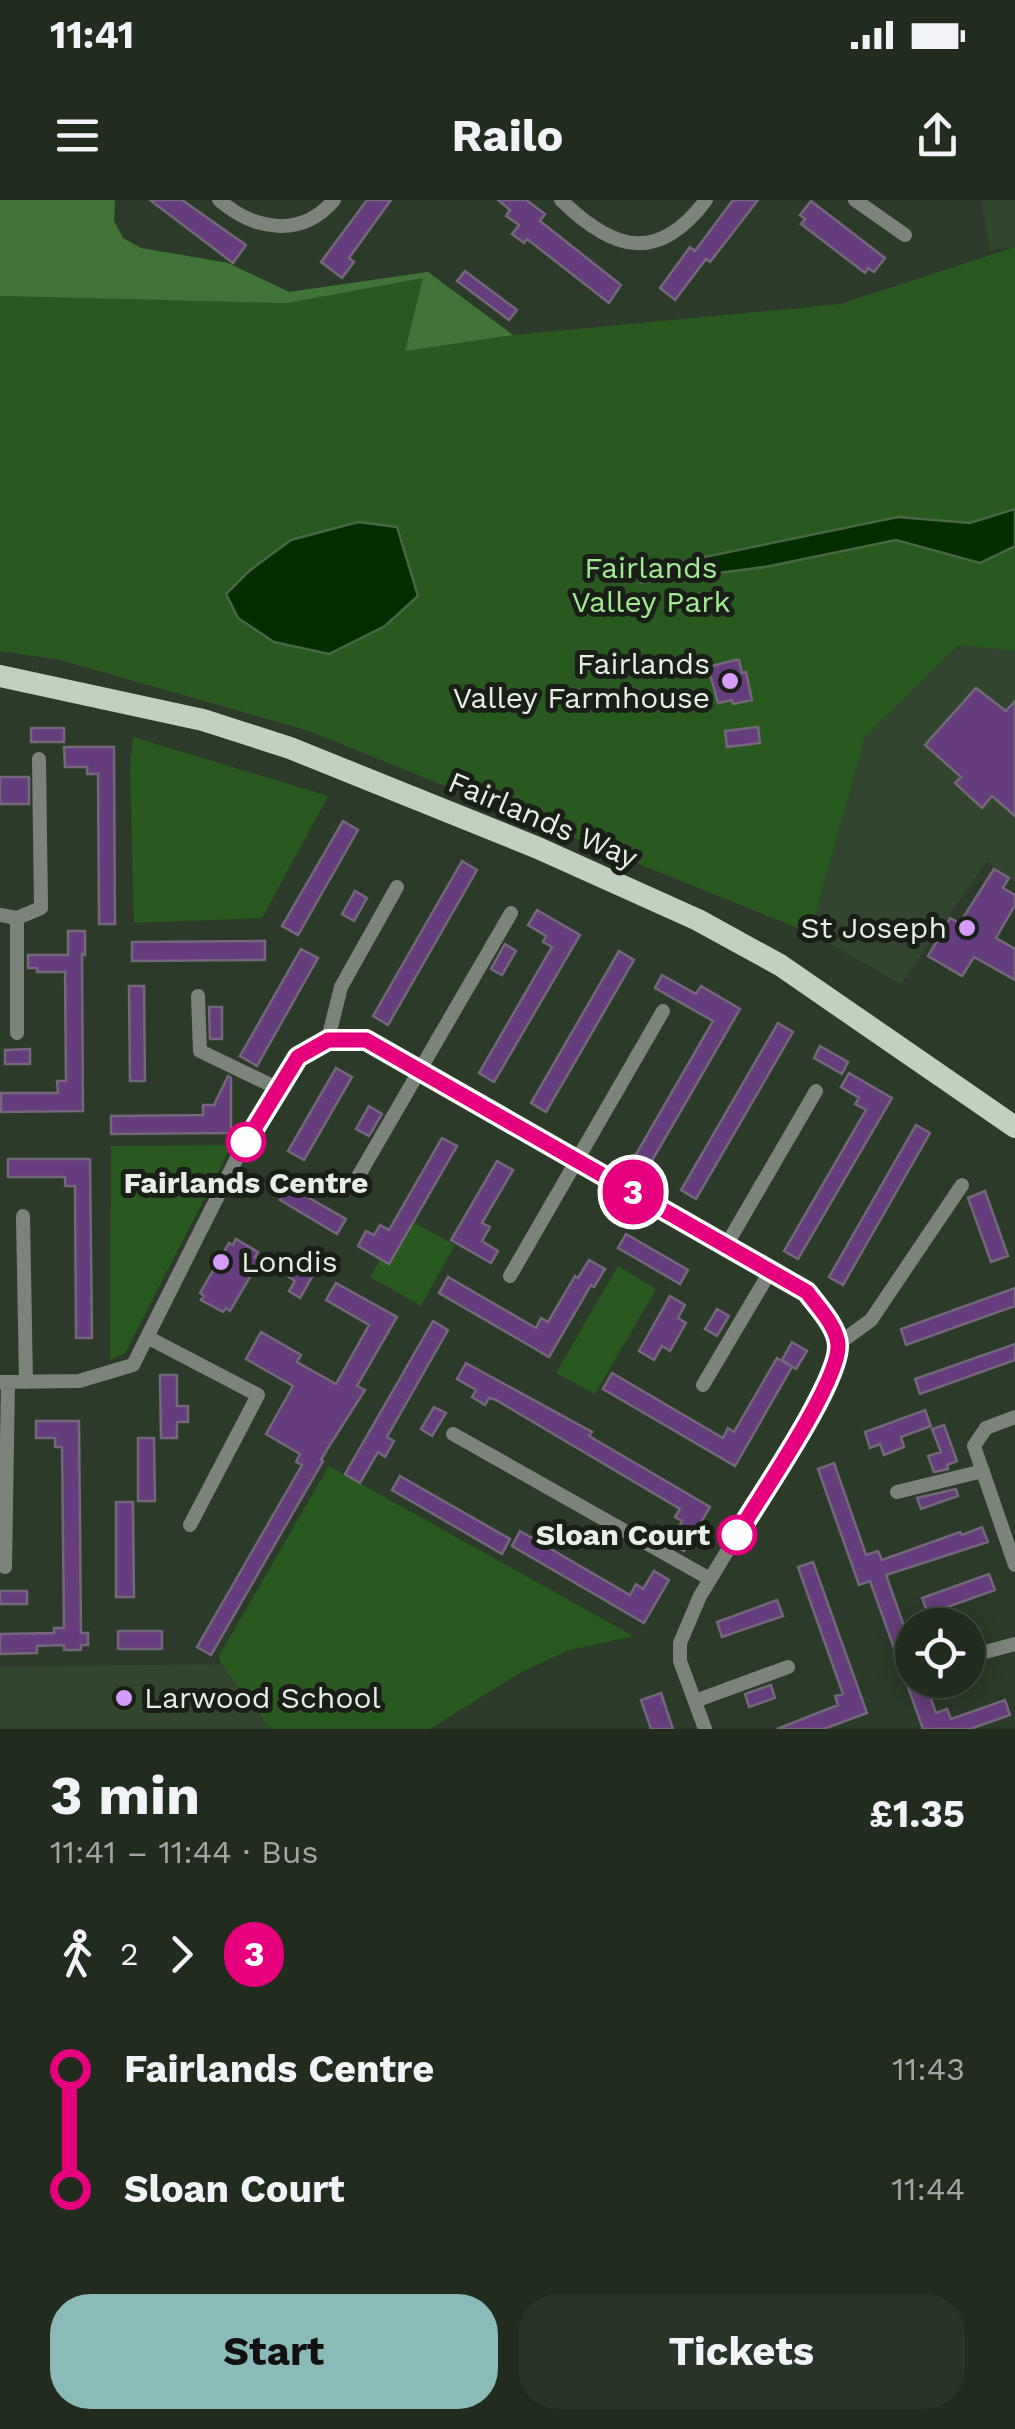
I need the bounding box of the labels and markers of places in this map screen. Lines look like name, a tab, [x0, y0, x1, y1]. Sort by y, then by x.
place label: Fairlands Valley Farmhouse	[453, 646, 710, 715]
marker: Fairlands Valley Farmhouse	[719, 670, 741, 692]
place label: St Joseph	[800, 910, 947, 945]
marker: St Joseph	[956, 917, 978, 939]
marker: Fairlands Centre	[227, 1123, 265, 1161]
place label: Fairlands Centre	[124, 1165, 368, 1200]
place label: Londis	[241, 1244, 338, 1279]
marker: Londis	[210, 1251, 232, 1273]
marker: Sloan Court	[718, 1516, 756, 1554]
place label: Sloan Court	[536, 1517, 710, 1552]
place label: Larwood School	[144, 1680, 381, 1715]
marker: Larwood School	[113, 1687, 135, 1709]

